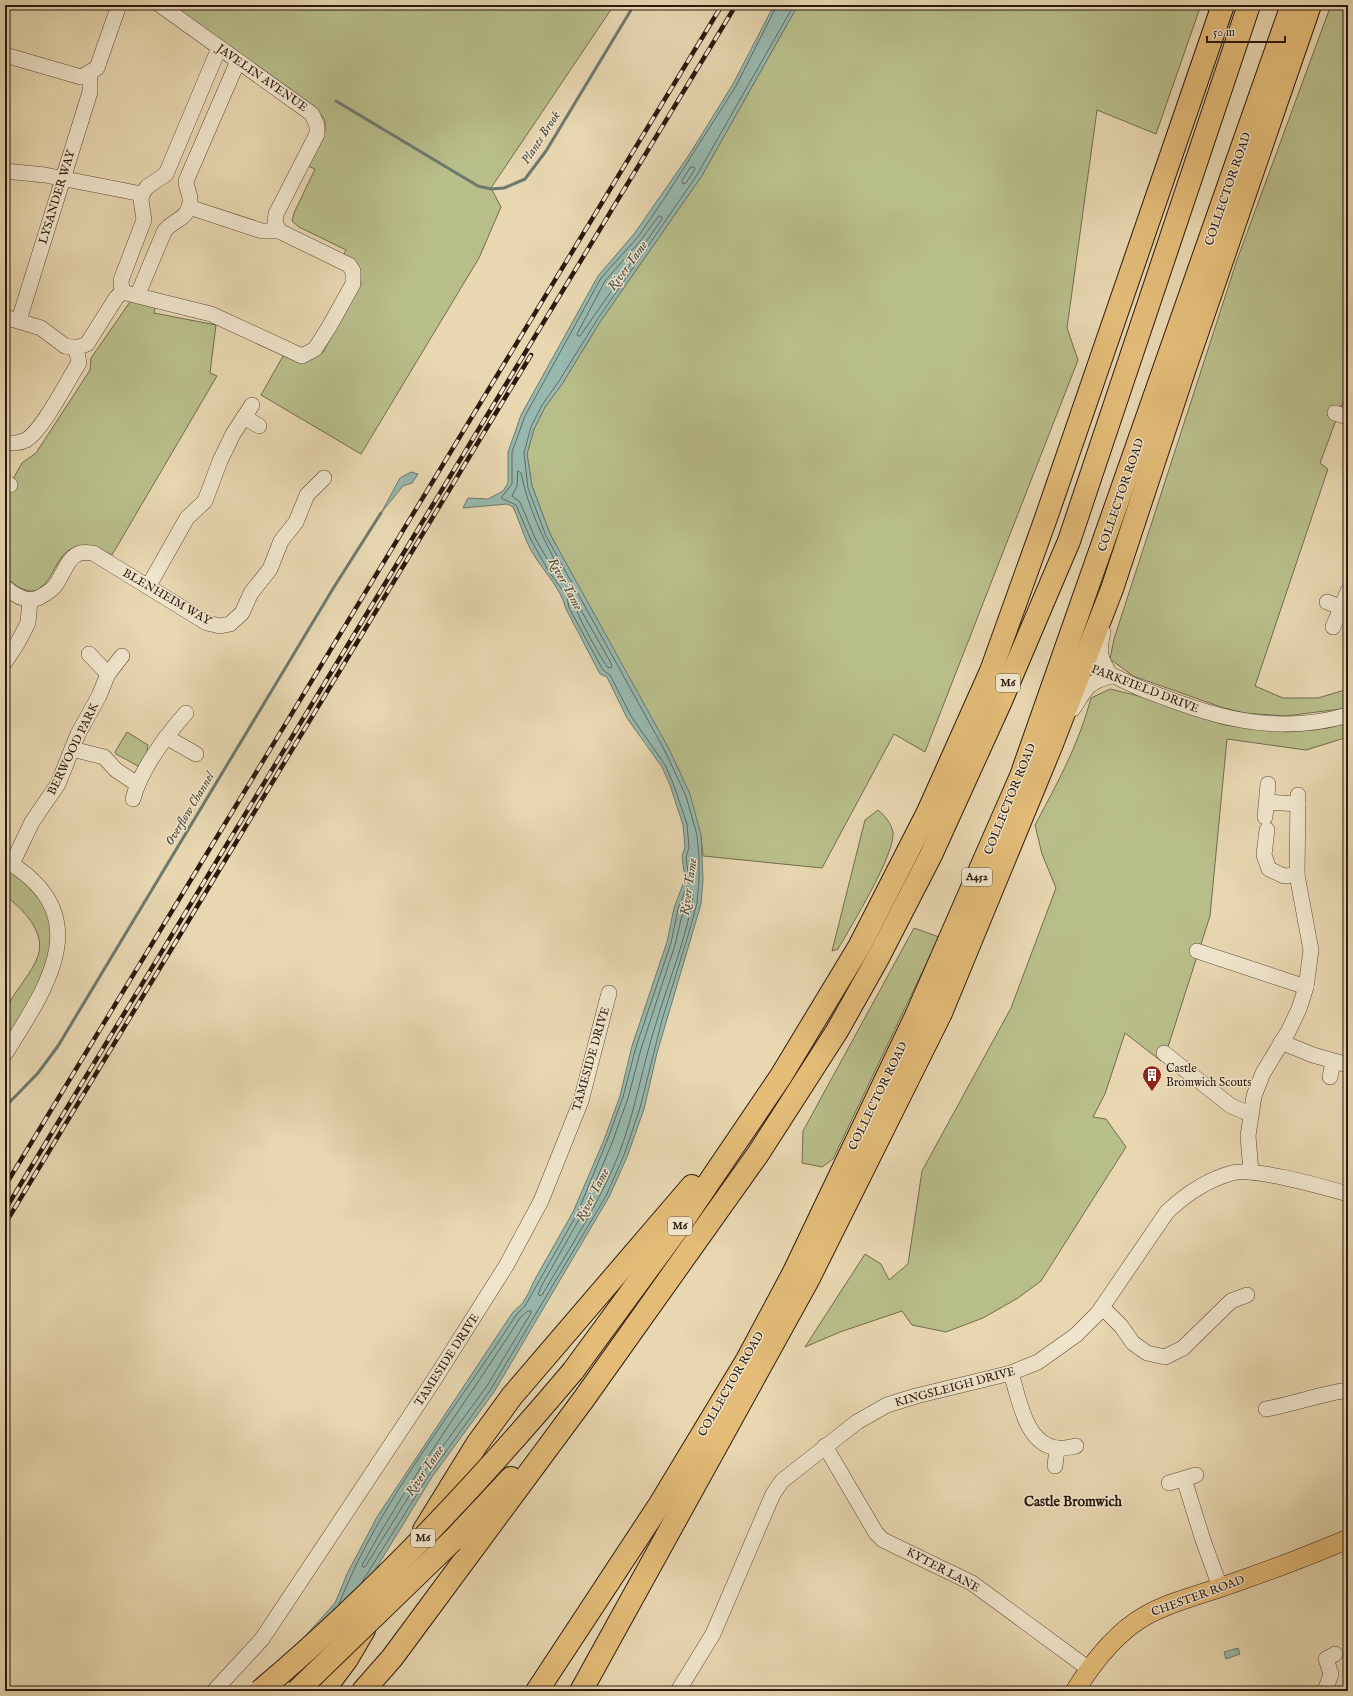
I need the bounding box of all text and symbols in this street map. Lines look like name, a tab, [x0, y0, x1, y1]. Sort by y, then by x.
scale bar	[1207, 18, 1285, 44]
text: 50 m	[1213, 25, 1235, 40]
street label: JAVELIN AVENUE	[211, 40, 310, 116]
water label: Plants Brook	[517, 107, 565, 168]
street label: COLLECTOR ROAD	[1202, 130, 1255, 248]
street label: LYSANDER WAY	[36, 147, 79, 246]
water label: River Tame	[604, 237, 652, 294]
street label: COLLECTOR ROAD	[1095, 436, 1148, 554]
water label: River Tame	[544, 555, 587, 614]
street label: BLENHEIM WAY	[120, 566, 215, 629]
street label: PARKFIELD DRIVE	[1089, 662, 1201, 716]
road number: M6	[996, 674, 1020, 692]
street label: BERWOOD PARK	[44, 700, 102, 798]
street label: COLLECTOR ROAD	[981, 741, 1039, 857]
water label: Overflow Channel	[161, 768, 219, 849]
water label: River Tame	[677, 857, 702, 917]
road number: A452	[962, 868, 992, 886]
street label: TAMESIDE DRIVE	[569, 1005, 613, 1113]
street label: COLLECTOR ROAD	[845, 1039, 911, 1153]
place label: Castle Bromwich Scouts	[1166, 1061, 1251, 1090]
building icon: Castle Bromwich Scouts	[1141, 1064, 1163, 1092]
water label: River Tame	[572, 1165, 614, 1225]
road number: M6	[668, 1217, 692, 1235]
street label: TAMESIDE DRIVE	[411, 1311, 483, 1409]
street label: COLLECTOR ROAD	[695, 1328, 767, 1439]
street label: KINGSLEIGH DRIVE	[893, 1364, 1017, 1410]
water label: River Tame	[402, 1442, 449, 1500]
district label: Castle Bromwich	[1024, 1493, 1123, 1511]
road number: M6	[411, 1529, 435, 1547]
street label: KYTER LANE	[904, 1544, 982, 1596]
street label: CHESTER ROAD	[1149, 1572, 1247, 1620]

